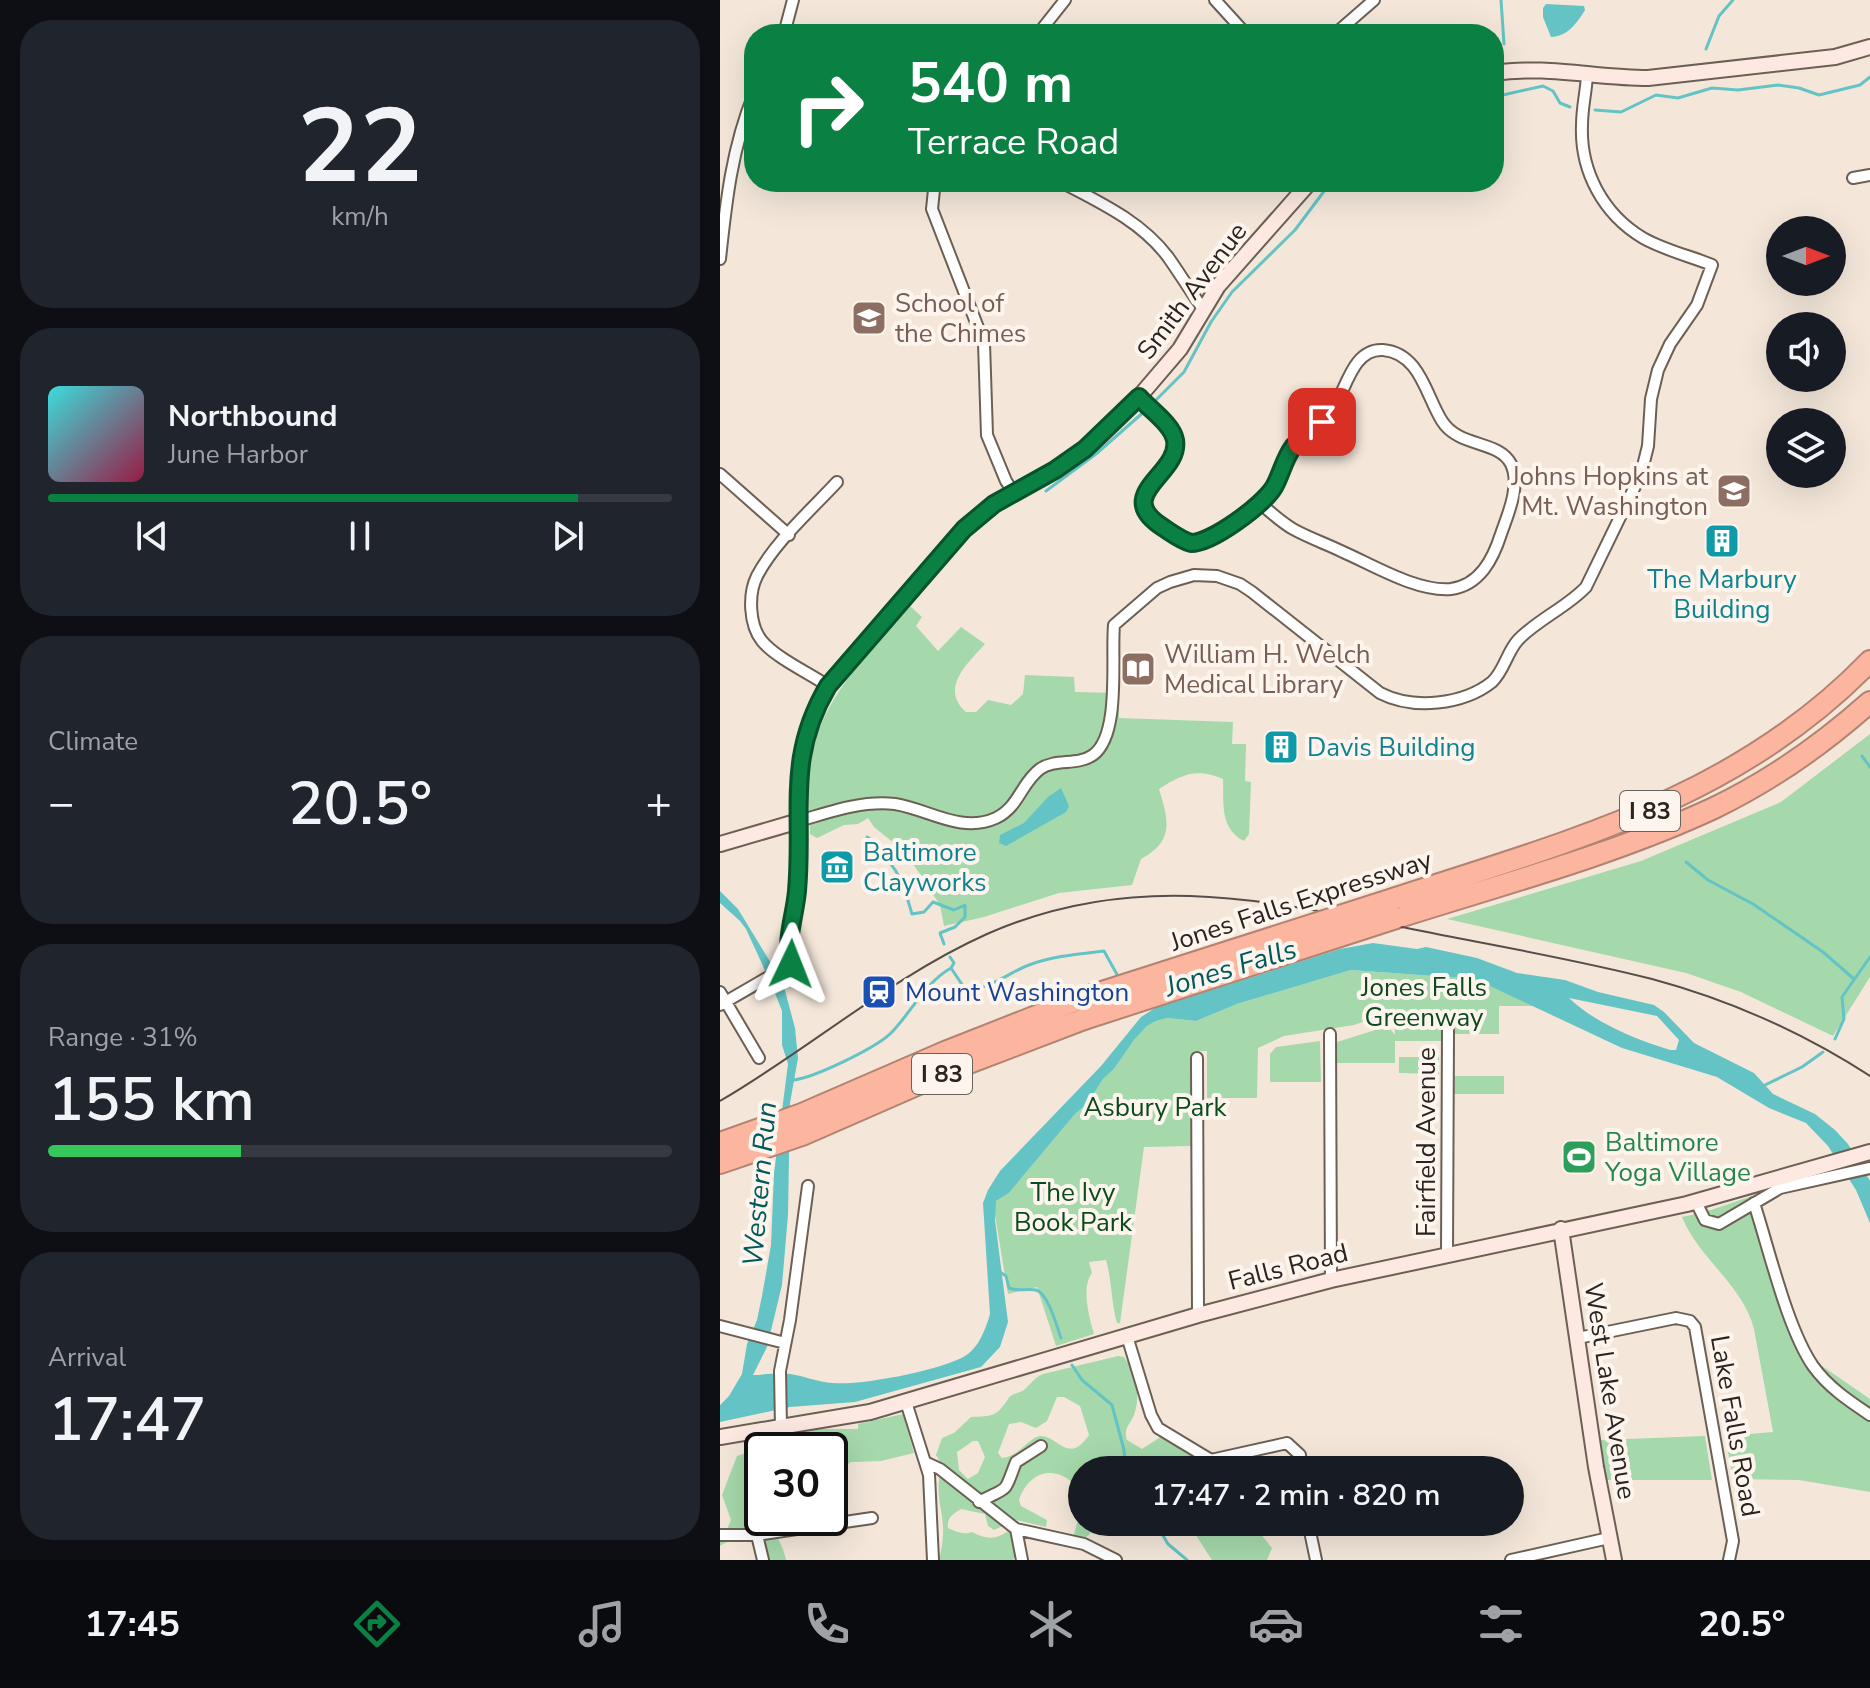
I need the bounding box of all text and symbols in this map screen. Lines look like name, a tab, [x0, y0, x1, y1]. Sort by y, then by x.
text: 540 m	[908, 45, 1073, 122]
icon: right	[776, 56, 880, 160]
text: 22	[298, 76, 422, 218]
text: Terrace Road	[908, 118, 1119, 167]
text: km/h	[331, 199, 389, 234]
street label: Smith Avenue	[1129, 215, 1255, 367]
north arrow	[1766, 216, 1846, 296]
map controls	[1766, 216, 1846, 488]
place label: School of the Chimes	[895, 286, 1026, 351]
school or university icon: School of the Chimes	[850, 299, 888, 337]
button: sound	[1766, 312, 1846, 392]
pin	[1288, 388, 1356, 456]
text: Northbound	[168, 396, 338, 437]
icon: arrive	[1300, 400, 1344, 444]
button: layers	[1766, 408, 1846, 488]
text: June Harbor	[168, 437, 308, 472]
place label: Johns Hopkins at Mt. Washington	[1510, 459, 1709, 524]
school or university icon: Johns Hopkins at Mt. Washington	[1715, 472, 1753, 510]
icon: previous	[130, 514, 174, 558]
icon: pause	[338, 514, 382, 558]
icon: next	[546, 514, 590, 558]
building icon: The Marbury Building	[1703, 522, 1741, 560]
place label: The Marbury Building	[1647, 562, 1797, 627]
place label: William H. Welch Medical Library	[1164, 637, 1371, 702]
library icon: William H. Welch Medical Library	[1119, 650, 1157, 688]
text: Climate	[48, 724, 138, 759]
building icon: Davis Building	[1262, 728, 1300, 766]
place label: Davis Building	[1307, 730, 1476, 765]
text: 20.5°	[288, 763, 432, 845]
text: −	[48, 774, 74, 834]
text: +	[646, 774, 672, 834]
road number: I 83	[1620, 791, 1680, 831]
place label: Baltimore Clayworks	[863, 835, 986, 900]
street label: Jones Falls Expressway	[1165, 842, 1437, 960]
museum icon: Baltimore Clayworks	[818, 848, 856, 886]
position arrow	[749, 922, 833, 1006]
water label: Jones Falls	[1159, 930, 1301, 1007]
park label: Jones Falls Greenway	[1360, 970, 1487, 1035]
station icon: Mount Washington	[860, 973, 898, 1011]
place label: Mount Washington	[905, 975, 1129, 1010]
text: Range · 31%	[48, 1020, 198, 1055]
street label: Fairfield Avenue	[1409, 1047, 1444, 1237]
road number: I 83	[912, 1054, 972, 1094]
text: 155 km	[48, 1059, 255, 1141]
park label: Asbury Park	[1083, 1090, 1228, 1125]
water label: Western Run	[734, 1100, 786, 1268]
place label: Baltimore Yoga Village	[1604, 1125, 1751, 1190]
sports icon: Baltimore Yoga Village	[1560, 1138, 1598, 1176]
park label: The Ivy Book Park	[1014, 1175, 1133, 1240]
street label: Falls Road	[1224, 1235, 1352, 1299]
street label: West Lake Avenue	[1576, 1280, 1644, 1502]
street label: Lake Falls Road	[1702, 1333, 1768, 1519]
text: Arrival	[48, 1340, 126, 1375]
text: 17:47	[48, 1379, 206, 1461]
speed limit sign: 30	[744, 1432, 848, 1536]
text: 17:47 · 2 min · 820 m	[1151, 1475, 1441, 1516]
icon: directions	[349, 1596, 405, 1652]
icon: music	[574, 1596, 630, 1652]
icon: phone	[799, 1596, 855, 1652]
icon: climate	[1023, 1596, 1079, 1652]
icon: car	[1248, 1596, 1304, 1652]
icon: filters	[1473, 1596, 1529, 1652]
text: 17:45	[84, 1600, 180, 1649]
text: 20.5°	[1698, 1600, 1786, 1649]

